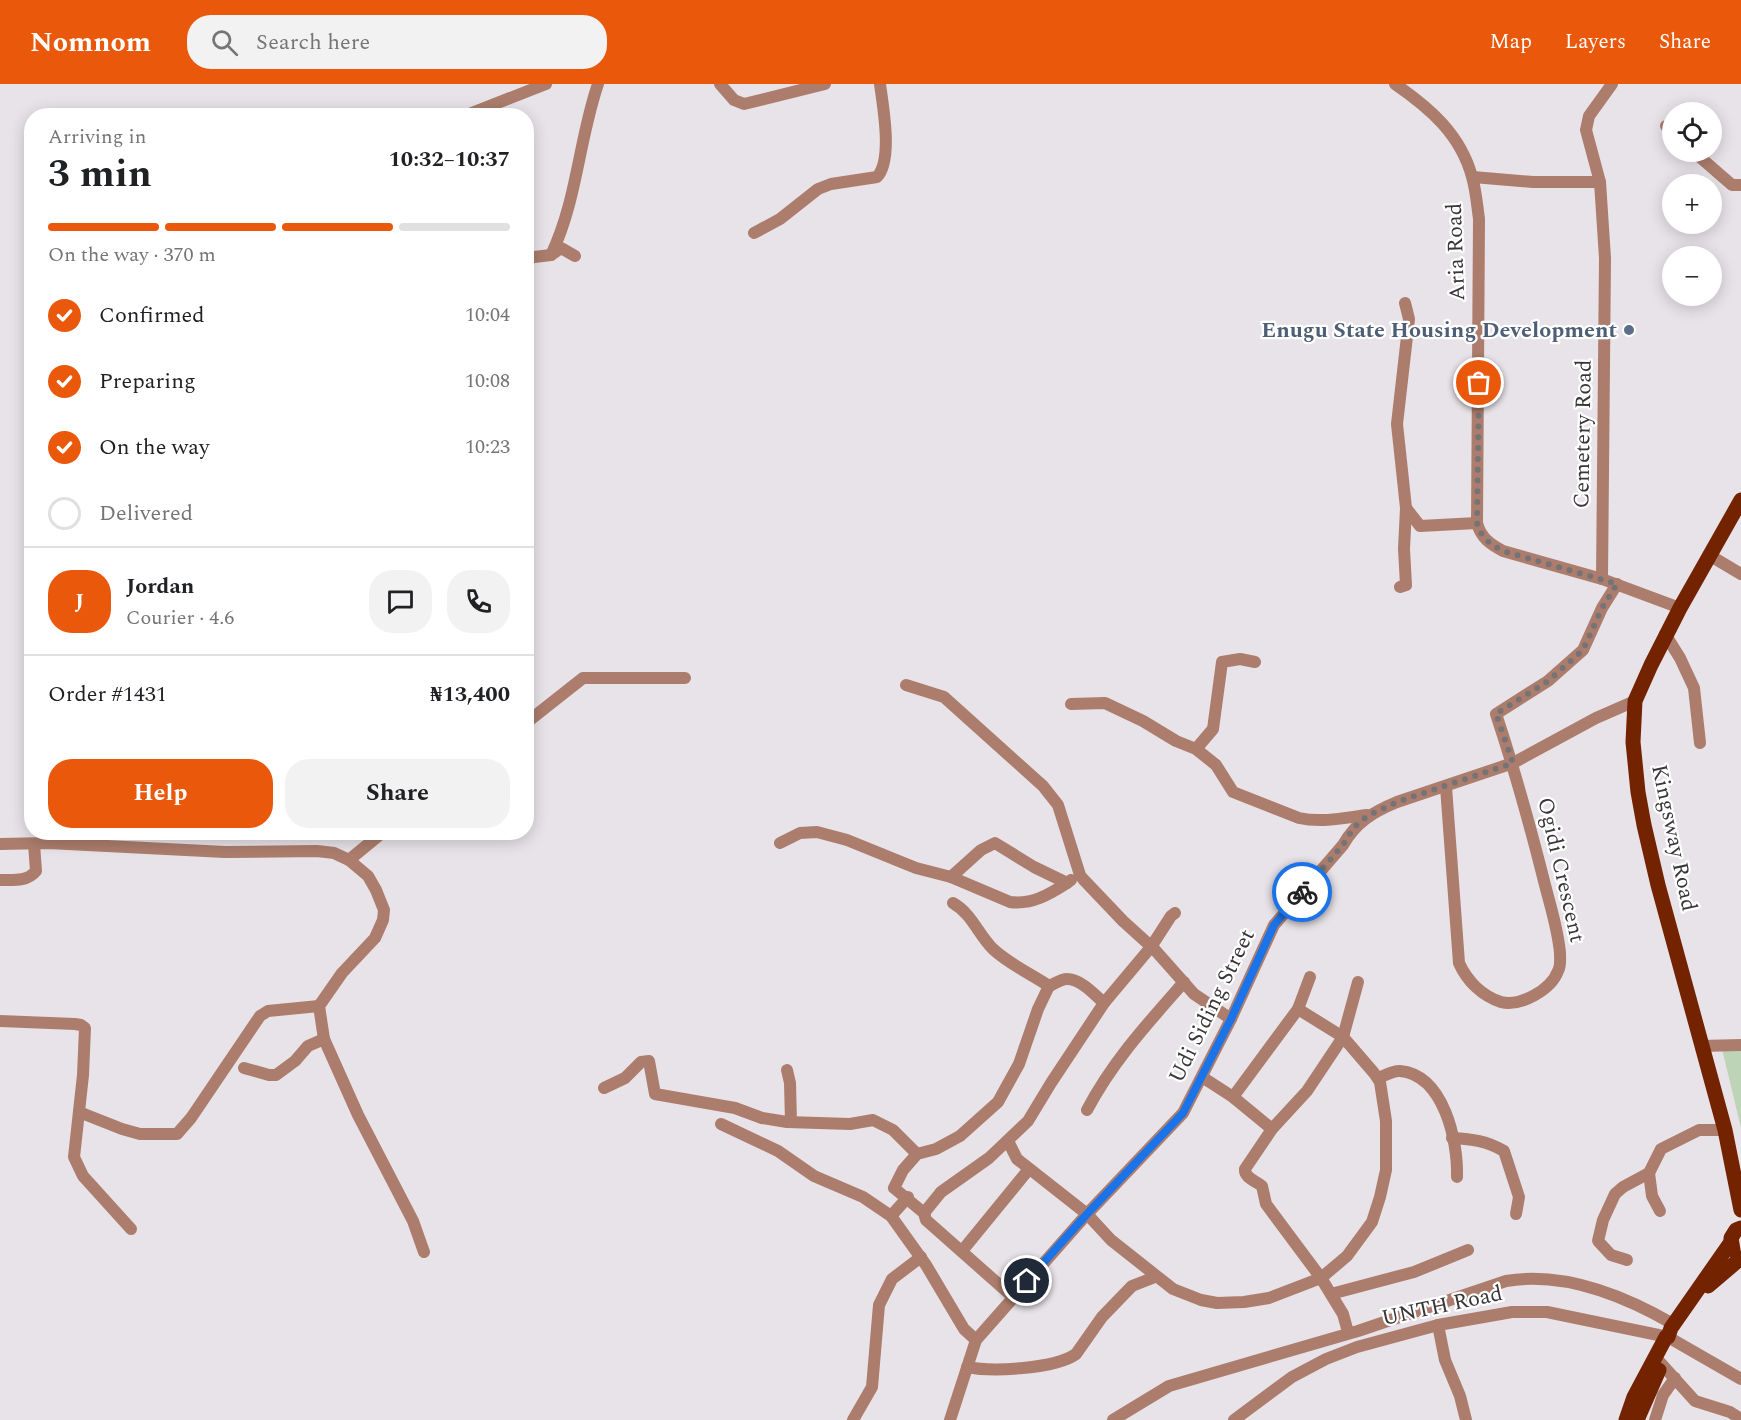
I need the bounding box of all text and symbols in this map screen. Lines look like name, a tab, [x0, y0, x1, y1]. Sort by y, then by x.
search box	[187, 15, 607, 69]
text: Nomnom	[30, 21, 151, 64]
icon: search	[208, 26, 241, 59]
text: Search here	[256, 26, 370, 59]
text: Map	[1490, 26, 1532, 58]
text: Layers	[1565, 26, 1626, 58]
text: Share	[1659, 26, 1711, 58]
map controls	[1662, 102, 1722, 306]
button: locate	[1662, 102, 1722, 162]
text: Arriving in	[48, 122, 146, 152]
text: 10:32–10:37	[388, 143, 510, 176]
text: 3 min	[48, 145, 152, 204]
button: +	[1662, 174, 1722, 234]
street label: Aria Road	[1438, 202, 1474, 302]
text: On the way · 370 m	[48, 240, 216, 270]
button: −	[1662, 246, 1722, 306]
icon: check	[48, 299, 81, 332]
text: Confirmed	[99, 299, 205, 332]
text: 10:04	[465, 300, 510, 330]
place label: Enugu State Housing Development	[1261, 314, 1617, 347]
marker: Enugu State Housing Development	[1622, 323, 1636, 337]
pin	[1453, 357, 1504, 408]
street label: Cemetery Road	[1565, 359, 1601, 509]
icon: check	[48, 365, 81, 398]
text: Preparing	[99, 365, 196, 398]
text: 10:08	[465, 366, 510, 396]
icon: bag	[1462, 366, 1495, 399]
icon: check	[48, 431, 81, 464]
text: On the way	[99, 431, 210, 464]
text: 10:23	[465, 432, 510, 462]
text: Delivered	[99, 497, 193, 530]
text: Jordan	[126, 570, 194, 603]
button: chat	[369, 570, 432, 633]
button: phone	[447, 570, 510, 633]
text: J	[75, 585, 84, 618]
text: Courier · 4.6	[126, 603, 234, 633]
text: Order #1431	[48, 678, 167, 711]
text: ₦13,400	[430, 678, 510, 711]
button: Help	[48, 759, 273, 828]
button: Share	[285, 759, 510, 828]
street label: Kingsway Road	[1642, 762, 1706, 914]
street label: Ogidi Crescent	[1528, 794, 1594, 946]
courier	[1272, 862, 1332, 922]
icon: bike	[1286, 876, 1319, 909]
street label: Udi Siding Street	[1160, 923, 1264, 1089]
pin	[1001, 1255, 1052, 1306]
icon: home	[1010, 1264, 1043, 1297]
street label: UNTH Road	[1378, 1277, 1506, 1335]

